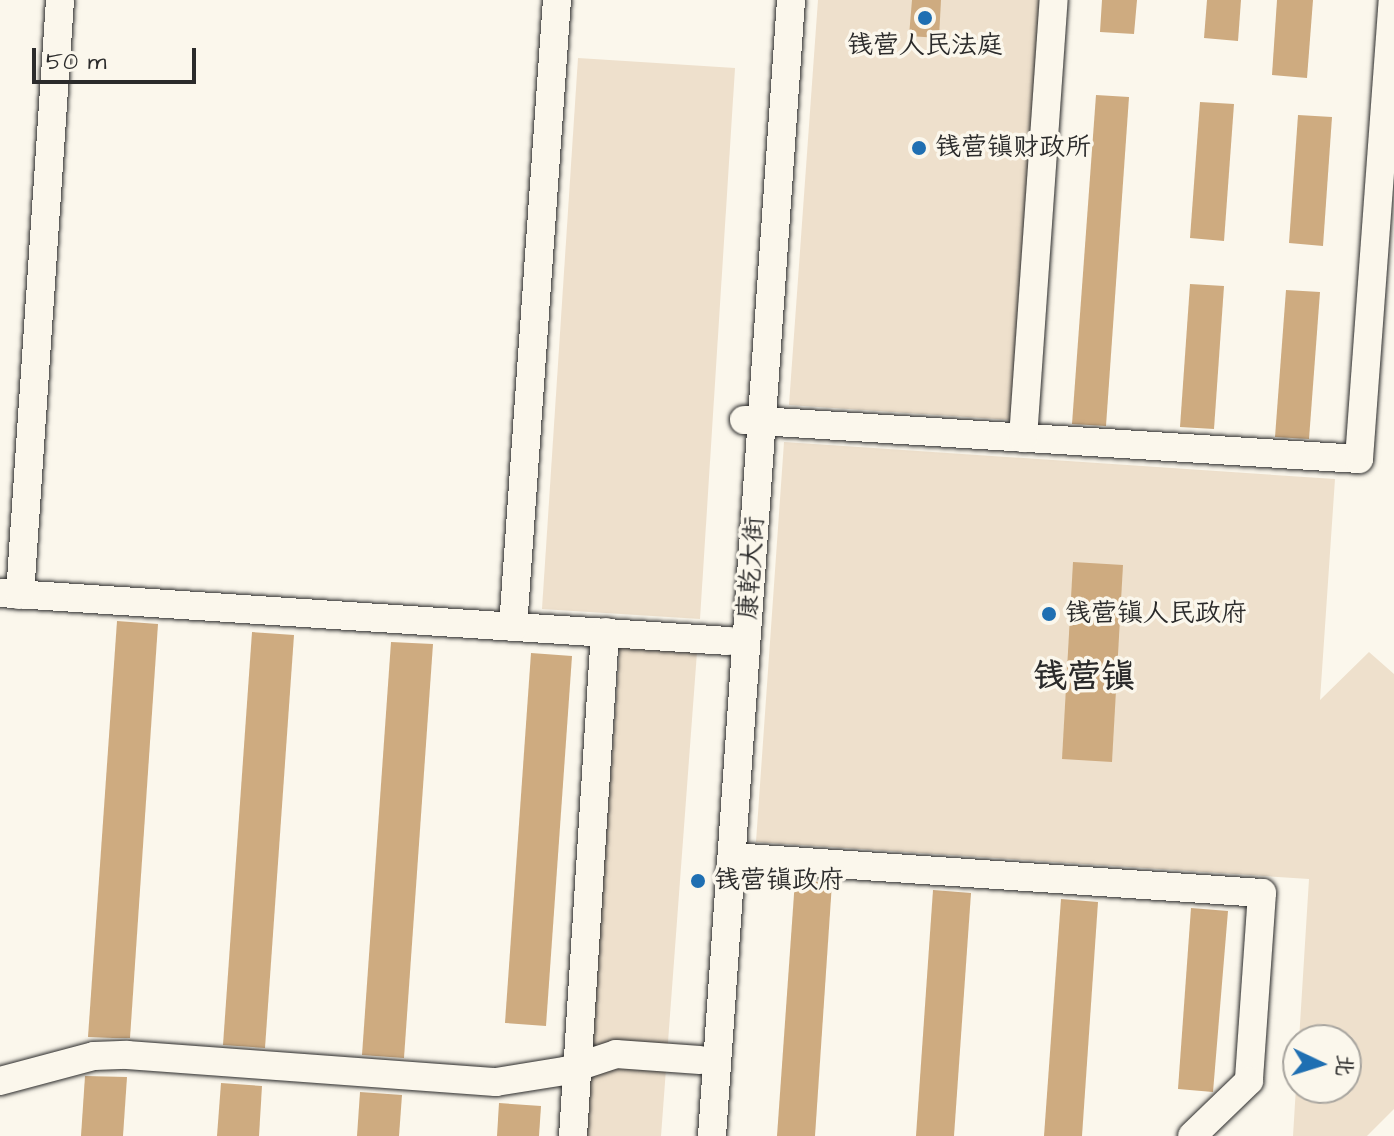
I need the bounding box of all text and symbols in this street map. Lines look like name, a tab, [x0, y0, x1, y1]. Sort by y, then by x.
marker: 钱营人民法庭	[916, 9, 934, 27]
place label: 钱营人民法庭	[847, 30, 1003, 62]
scale bar	[36, 32, 200, 82]
text: 50 m	[46, 45, 106, 79]
place label: 钱营镇财政所	[935, 132, 1091, 164]
marker: 钱营镇财政所	[910, 139, 928, 157]
street label: 康乾大街	[733, 515, 771, 621]
place label: 钱营镇人民政府	[1065, 598, 1247, 630]
marker: 钱营镇人民政府	[1040, 605, 1058, 623]
district label: 钱营镇	[1033, 658, 1135, 698]
place label: 钱营镇政府	[714, 865, 844, 897]
marker: 钱营镇政府	[689, 872, 707, 890]
north arrow	[1282, 1024, 1362, 1104]
text: 北	[1328, 1053, 1361, 1078]

